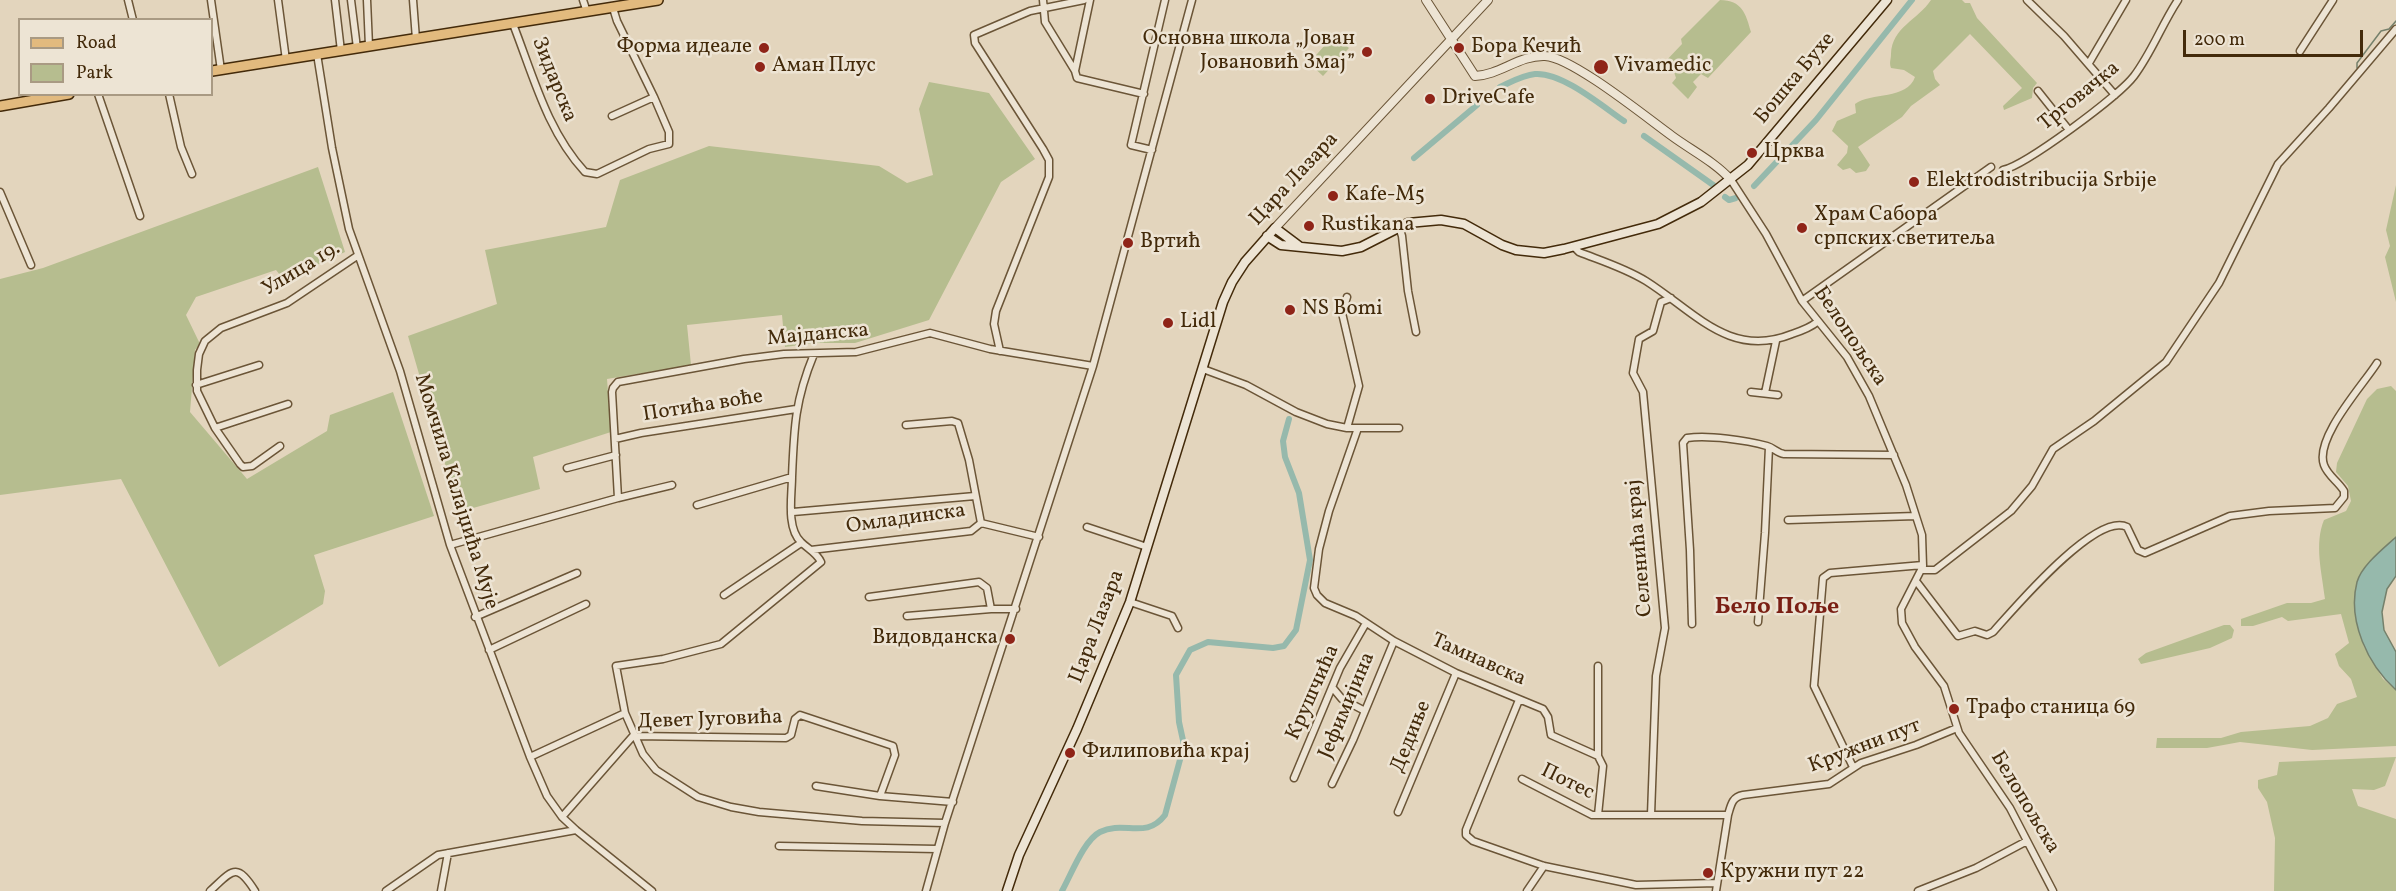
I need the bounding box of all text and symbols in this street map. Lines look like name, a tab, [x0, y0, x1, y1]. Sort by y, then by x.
legend	[18, 18, 213, 96]
scale bar	[2186, 18, 2366, 56]
place label: Основна школа „Јован Јовановић Змај”	[1143, 27, 1355, 77]
street label: Бошка Бухе	[1750, 28, 1842, 130]
text: 200 m	[2194, 28, 2245, 53]
text: Road	[76, 31, 117, 56]
street label: Зидарска	[525, 34, 581, 126]
place label: Форма идеале	[617, 35, 752, 61]
place label: Бора Кечић	[1471, 35, 1582, 61]
marker: Форма идеале	[757, 41, 771, 55]
marker: Бора Кечић	[1452, 41, 1466, 55]
marker: Основна школа „Јован Јовановић Змај”	[1360, 45, 1374, 59]
place label: Аман Плус	[772, 54, 876, 80]
place label: Vivamedic	[1614, 54, 1711, 80]
street label: Трговачка	[2034, 57, 2126, 137]
marker: Vivamedic	[1592, 58, 1610, 76]
marker: Аман Плус	[753, 60, 767, 74]
text: Park	[76, 61, 113, 86]
place label: DriveCafe	[1442, 86, 1535, 112]
marker: DriveCafe	[1423, 92, 1437, 106]
street label: Цара Лазара	[1245, 128, 1345, 232]
place label: Црква	[1764, 140, 1825, 166]
marker: Црква	[1745, 146, 1759, 160]
place label: Elektrodistribucija Srbije	[1926, 169, 2157, 195]
marker: Elektrodistribucija Srbije	[1907, 175, 1921, 189]
place label: Kafe-M5	[1345, 183, 1425, 209]
marker: Kafe-M5	[1326, 189, 1340, 203]
place label: Храм Сабора српских светитеља	[1814, 203, 1995, 253]
place label: Rustikana	[1321, 213, 1415, 239]
marker: Rustikana	[1302, 219, 1316, 233]
marker: Храм Сабора српских светитеља	[1795, 221, 1809, 235]
place label: Вртић	[1140, 230, 1201, 256]
marker: Вртић	[1121, 236, 1135, 250]
street label: Улица 19.	[258, 237, 346, 303]
street label: Белопољска	[1806, 282, 1892, 392]
place label: NS Bomi	[1302, 297, 1383, 323]
marker: NS Bomi	[1283, 303, 1297, 317]
place label: Lidl	[1180, 310, 1216, 336]
marker: Lidl	[1161, 316, 1175, 330]
street label: Мајданска	[766, 319, 870, 353]
street label: Момчила Калајџића Мује	[407, 371, 503, 613]
street label: Потића воће	[641, 385, 765, 429]
street label: Селенића крај	[1622, 478, 1660, 618]
street label: Омладинска	[845, 499, 967, 541]
street label: Цара Лазара	[1065, 567, 1131, 687]
district label: Бело Поље	[1715, 595, 1839, 623]
place label: Видовданска	[872, 626, 998, 652]
street label: Тамнавска	[1427, 629, 1529, 693]
marker: Видовданска	[1003, 632, 1017, 646]
street label: Крушчића	[1282, 641, 1346, 745]
street label: Јефимијина	[1314, 649, 1382, 763]
place label: Трафо станица 69	[1966, 696, 2135, 722]
street label: Дедиње	[1386, 697, 1438, 777]
marker: Трафо станица 69	[1947, 702, 1961, 716]
street label: Девет Југовића	[637, 706, 783, 736]
street label: Кружни пут	[1805, 714, 1925, 780]
place label: Филиповића крај	[1082, 740, 1250, 766]
marker: Филиповића крај	[1063, 746, 1077, 760]
street label: Белопољска	[1984, 747, 2064, 859]
street label: Потес	[1536, 759, 1598, 807]
place label: Кружни пут 22	[1720, 860, 1865, 886]
marker: Кружни пут 22	[1701, 866, 1715, 880]

